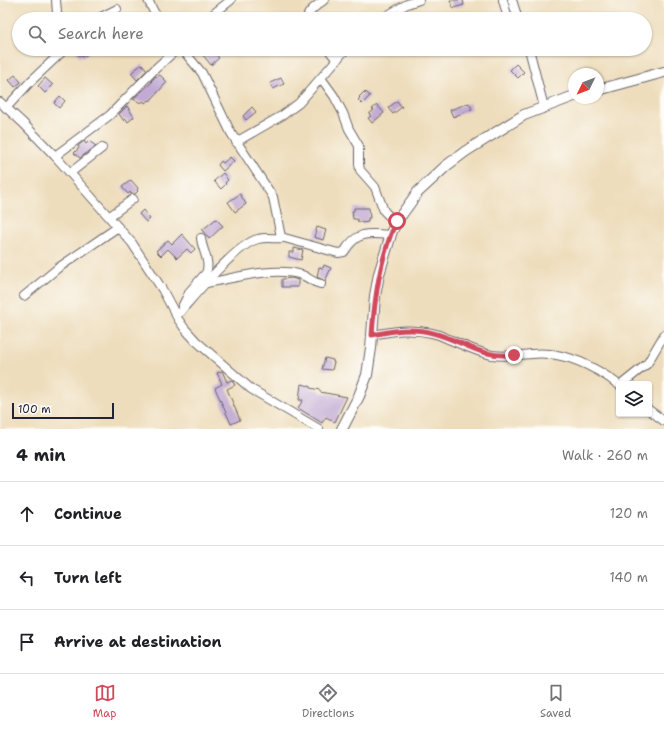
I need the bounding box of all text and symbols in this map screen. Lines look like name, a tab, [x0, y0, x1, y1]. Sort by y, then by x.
search box	[12, 12, 652, 56]
icon: search	[26, 23, 48, 45]
text: Search here	[58, 24, 144, 44]
north arrow	[568, 68, 604, 104]
route start	[388, 212, 406, 230]
route end	[505, 346, 523, 364]
map controls	[616, 381, 652, 417]
button: layers	[616, 381, 652, 417]
scale bar	[12, 401, 114, 420]
text: 100 m	[18, 402, 51, 417]
text: 4 min	[16, 444, 66, 466]
text: Walk · 260 m	[562, 447, 648, 464]
icon: ahead	[16, 503, 38, 525]
text: Continue	[54, 504, 122, 524]
text: 120 m	[610, 505, 648, 522]
icon: left	[16, 567, 38, 589]
text: Turn left	[54, 568, 122, 588]
text: 140 m	[609, 569, 648, 586]
icon: arrive	[16, 631, 38, 653]
text: Arrive at destination	[54, 632, 222, 652]
tab: Map	[93, 682, 116, 721]
tab: Directions	[302, 682, 354, 721]
tab: Saved	[540, 682, 571, 721]

